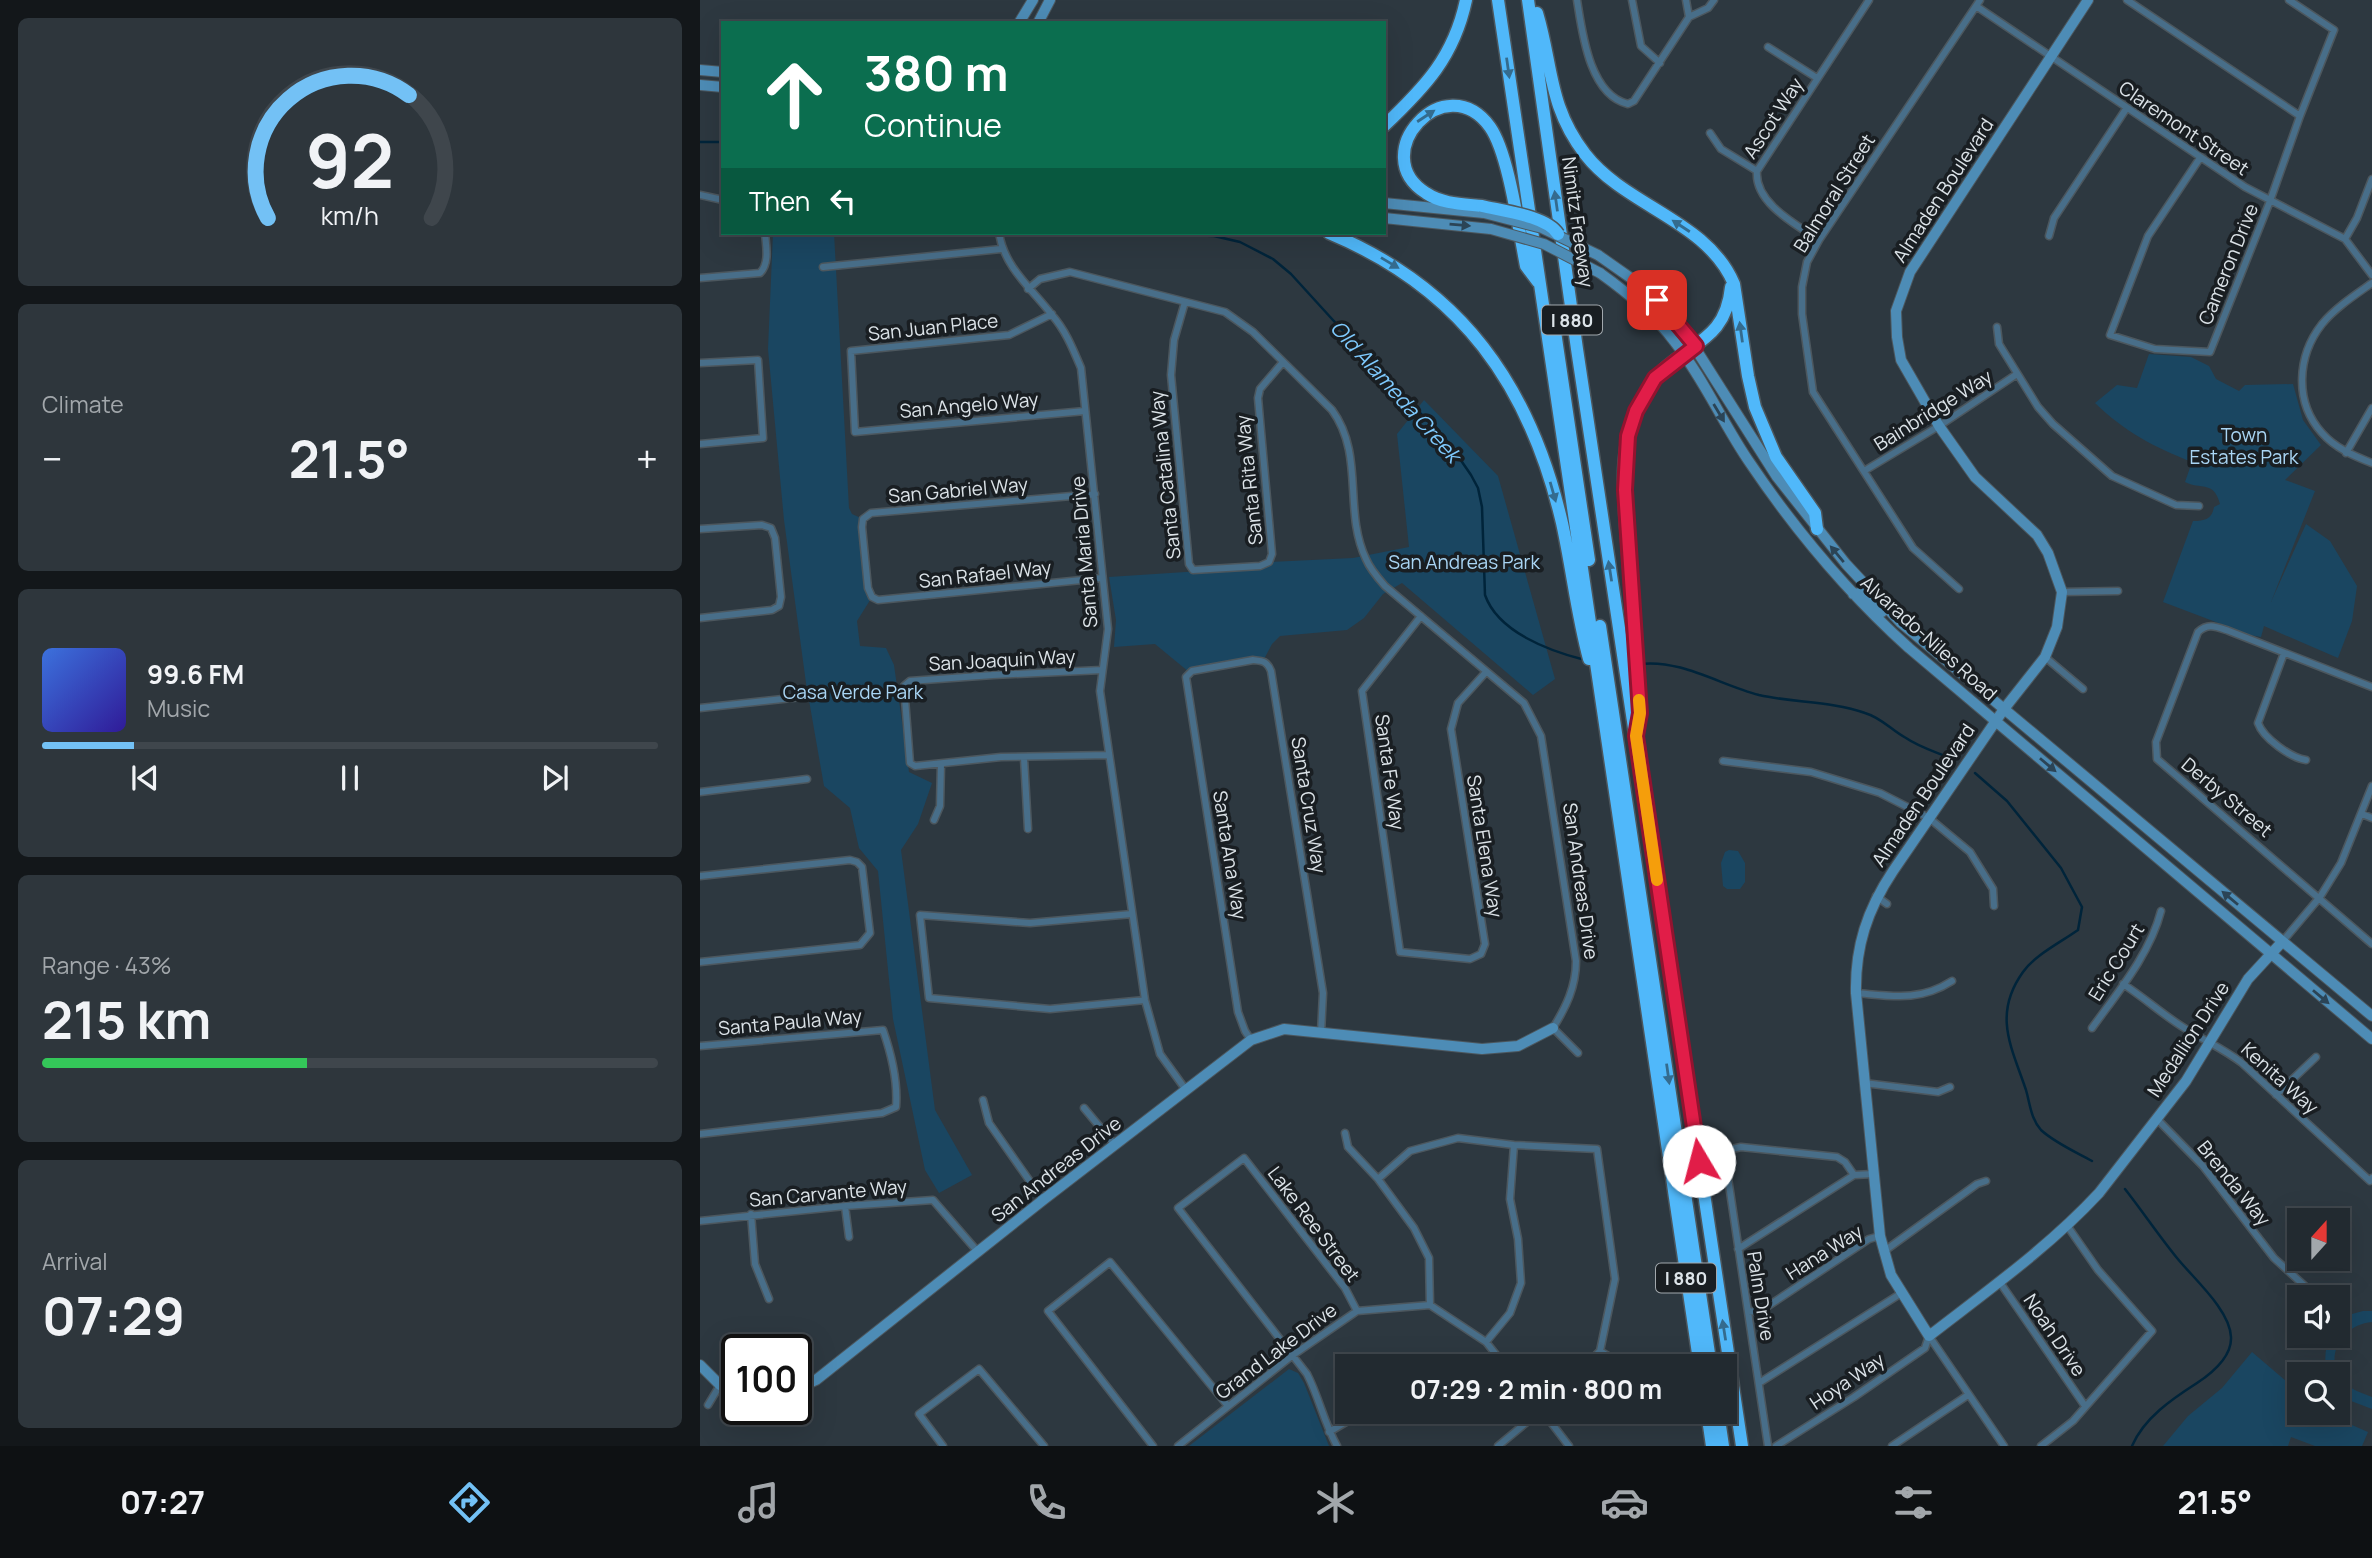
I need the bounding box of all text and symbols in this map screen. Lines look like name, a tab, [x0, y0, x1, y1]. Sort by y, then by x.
text: 380 m	[864, 39, 1009, 106]
icon: ahead	[749, 49, 840, 140]
one-way arrow	[1503, 57, 1514, 79]
street label: Ascot Way	[1737, 72, 1809, 164]
street label: Claremont Street	[2114, 75, 2254, 181]
text: Continue	[864, 103, 1002, 147]
text: 92	[306, 110, 394, 210]
one-way arrow	[1417, 110, 1436, 123]
street label: Almaden Boulevard	[1887, 113, 1999, 267]
street label: Balmoral Street	[1787, 129, 1881, 257]
street label: Nimitz Freeway	[1556, 155, 1600, 289]
icon: left	[824, 182, 862, 220]
text: Then	[749, 183, 810, 219]
one-way arrow	[1550, 190, 1561, 212]
text: km/h	[321, 198, 379, 233]
street label: Cameron Drive	[2192, 199, 2264, 329]
one-way arrow	[1449, 220, 1471, 231]
one-way arrow	[1671, 220, 1691, 233]
one-way arrow	[1380, 257, 1399, 269]
pin	[1627, 270, 1687, 330]
icon: arrive	[1638, 281, 1676, 319]
road number: I 880	[1542, 306, 1602, 334]
street label: San Juan Place	[867, 307, 999, 347]
water label: Old Alameda Creek	[1325, 314, 1469, 470]
one-way arrow	[1735, 321, 1746, 343]
street label: Bainbridge Way	[1869, 363, 1997, 457]
street label: San Angelo Way	[898, 386, 1040, 424]
text: Climate	[42, 388, 124, 420]
street label: Santa Catalina Way	[1143, 389, 1187, 561]
one-way arrow	[1712, 404, 1725, 423]
street label: Santa Rita Way	[1229, 414, 1269, 546]
park label: Town Estates Park	[2190, 422, 2299, 470]
text: 21.5°	[289, 423, 410, 494]
text: −	[42, 432, 63, 484]
text: +	[636, 432, 658, 484]
street label: San Gabriel Way	[887, 471, 1029, 509]
street label: Santa Maria Drive	[1064, 475, 1104, 629]
one-way arrow	[1549, 482, 1559, 503]
one-way arrow	[1830, 545, 1845, 562]
park label: San Andreas Park	[1388, 549, 1540, 575]
street label: San Rafael Way	[917, 554, 1053, 594]
one-way arrow	[1604, 560, 1615, 582]
street label: Alvarado-Niles Road	[1855, 570, 2003, 706]
street label: San Joaquin Way	[928, 643, 1076, 677]
text: 99.6 FM	[147, 656, 244, 692]
park label: Casa Verde Park	[783, 679, 924, 705]
text: Music	[147, 692, 210, 724]
street label: Santa Fe Way	[1369, 712, 1411, 832]
street label: Almaden Boulevard	[1865, 718, 1981, 872]
street label: Santa Cruz Way	[1285, 735, 1333, 875]
street label: Derby Street	[2176, 751, 2278, 843]
one-way arrow	[2038, 757, 2056, 772]
icon: previous	[126, 759, 164, 797]
icon: pause	[331, 759, 369, 797]
icon: next	[536, 759, 574, 797]
street label: Santa Elena Way	[1461, 773, 1509, 919]
street label: Santa Ana Way	[1207, 789, 1253, 921]
street label: San Andreas Drive	[1557, 801, 1605, 961]
one-way arrow	[2222, 891, 2239, 906]
street label: Eric Court	[2082, 918, 2150, 1006]
text: Range · 43%	[42, 949, 171, 981]
street label: Medallion Drive	[2141, 976, 2235, 1102]
text: 215 km	[42, 984, 211, 1055]
one-way arrow	[2313, 989, 2330, 1004]
street label: Santa Paula Way	[717, 1003, 863, 1041]
street label: Kenita Way	[2236, 1036, 2324, 1120]
one-way arrow	[1662, 1063, 1673, 1085]
street label: San Andreas Drive	[986, 1110, 1126, 1228]
position arrow	[1662, 1124, 1736, 1198]
street label: Brenda Way	[2192, 1135, 2276, 1231]
street label: Lake Ree Street	[1262, 1161, 1366, 1287]
street label: San Carvante Way	[748, 1173, 908, 1213]
north arrow	[2287, 1208, 2350, 1270]
map controls	[2287, 1208, 2350, 1425]
street label: Hana Way	[1781, 1218, 1867, 1286]
text: Arrival	[42, 1245, 108, 1277]
street label: Palm Drive	[1741, 1249, 1781, 1343]
road number: I 880	[1656, 1264, 1716, 1293]
text: 07:29	[42, 1280, 185, 1351]
button: sound	[2287, 1285, 2350, 1348]
street label: Noah Drive	[2018, 1289, 2092, 1381]
street label: Grand Lake Drive	[1210, 1297, 1342, 1405]
one-way arrow	[1719, 1319, 1730, 1341]
speed limit sign: 100	[721, 1334, 812, 1425]
street label: Hoya Way	[1805, 1347, 1889, 1415]
button: search	[2287, 1362, 2350, 1425]
text: 07:29 · 2 min · 800 m	[1410, 1371, 1662, 1407]
icon: directions	[445, 1478, 494, 1527]
icon: music	[734, 1478, 783, 1527]
icon: phone	[1022, 1478, 1071, 1527]
icon: climate	[1311, 1478, 1360, 1527]
icon: car	[1600, 1478, 1649, 1527]
icon: filters	[1889, 1478, 1938, 1527]
text: 07:27	[120, 1480, 205, 1524]
text: 21.5°	[2177, 1480, 2252, 1524]

